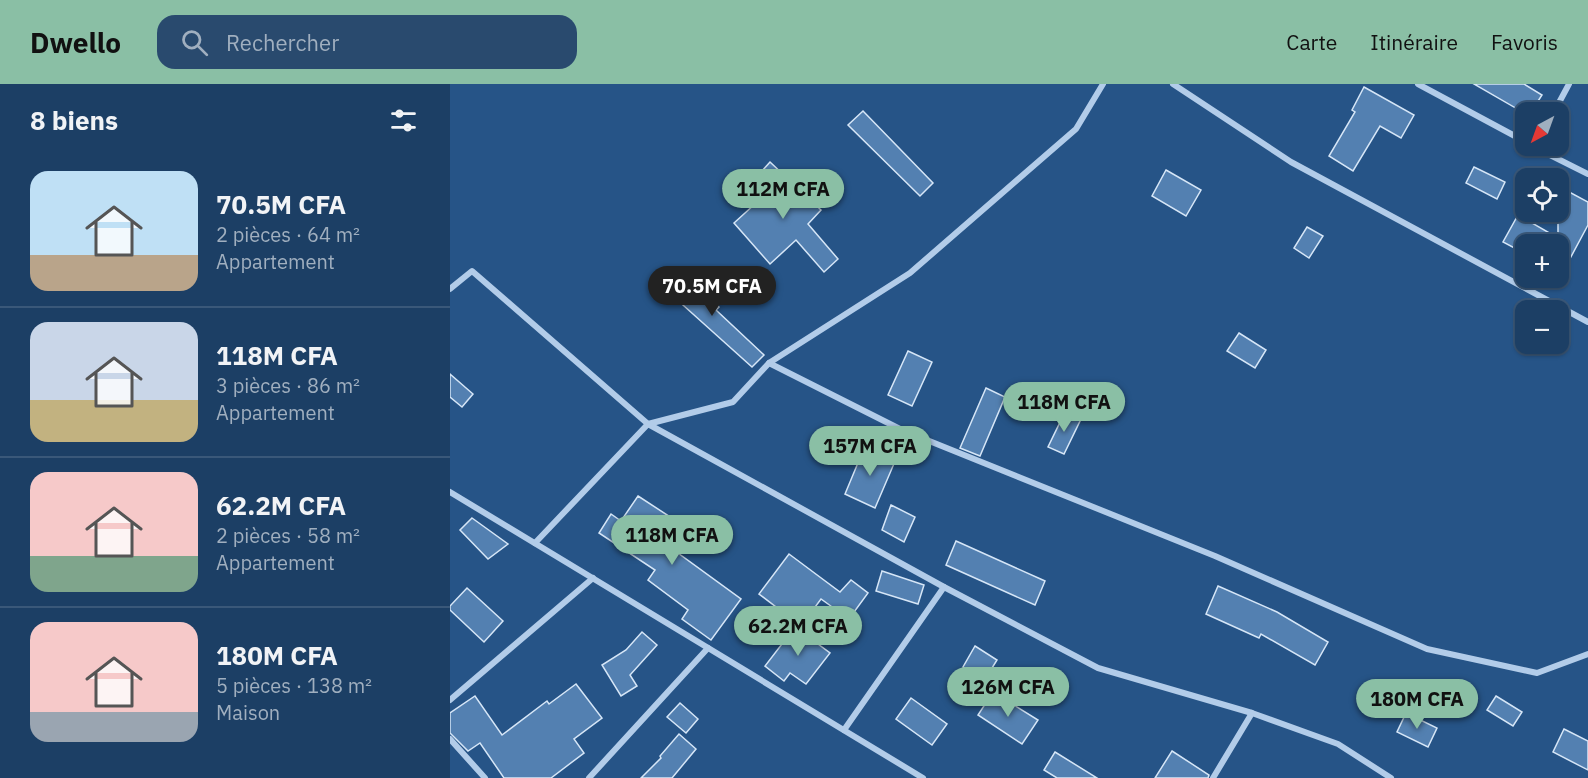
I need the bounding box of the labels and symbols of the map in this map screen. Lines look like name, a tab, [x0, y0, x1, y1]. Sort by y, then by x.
north arrow	[1515, 102, 1569, 156]
pin: 112M CFA	[721, 169, 845, 220]
pin: 70.5M CFA	[643, 266, 781, 317]
pin: 118M CFA	[1002, 382, 1126, 433]
pin: 157M CFA	[808, 426, 932, 477]
pin: 118M CFA	[610, 515, 734, 566]
pin: 62.2M CFA	[729, 606, 867, 657]
pin: 126M CFA	[946, 667, 1070, 718]
pin: 180M CFA	[1355, 679, 1479, 730]

